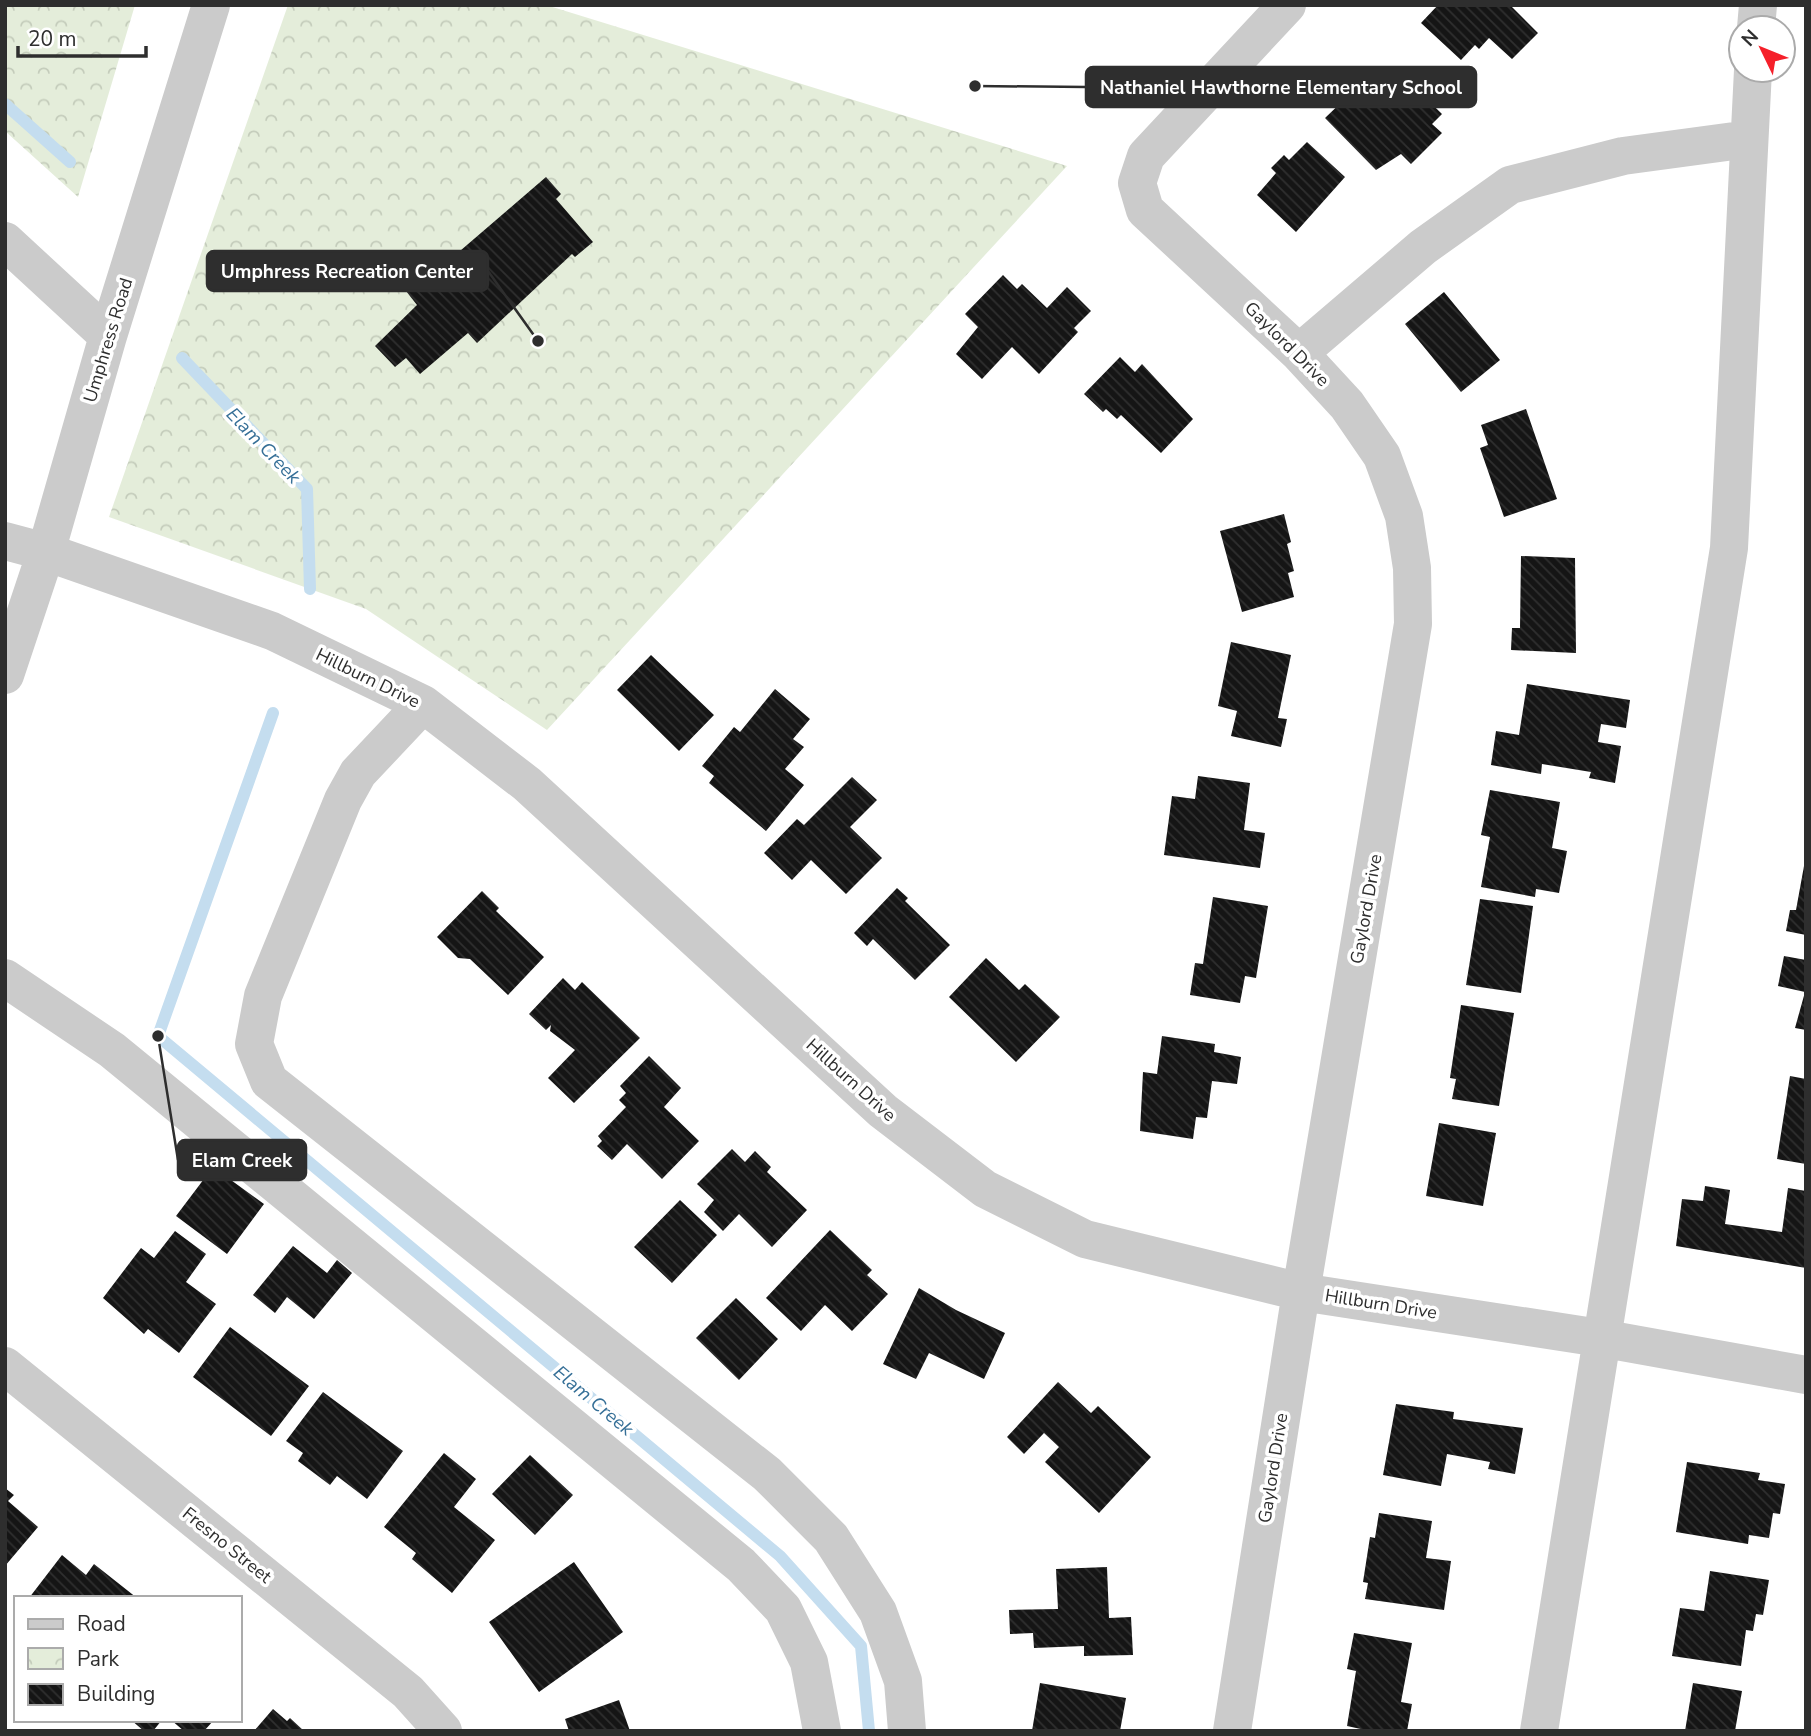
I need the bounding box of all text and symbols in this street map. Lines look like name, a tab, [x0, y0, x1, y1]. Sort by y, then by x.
scale bar	[18, 14, 145, 58]
north arrow	[1727, 14, 1797, 84]
text: N	[1736, 24, 1765, 52]
text: 20 m	[28, 25, 77, 53]
callout: Nathaniel Hawthorne Elementary School	[1086, 67, 1476, 107]
text: Nathaniel Hawthorne Elementary School	[1100, 75, 1462, 101]
callout: Umphress Recreation Center	[207, 251, 488, 291]
text: Umphress Recreation Center	[221, 259, 474, 285]
street label: Umphress Road	[78, 275, 138, 405]
street label: Gaylord Drive	[1239, 296, 1335, 392]
water label: Elam Creek	[220, 402, 307, 490]
street label: Hillburn Drive	[312, 642, 424, 714]
street label: Gaylord Drive	[1345, 852, 1387, 966]
street label: Hillburn Drive	[801, 1033, 901, 1127]
callout: Elam Creek	[178, 1140, 306, 1180]
text: Elam Creek	[192, 1148, 293, 1174]
street label: Hillburn Drive	[1323, 1283, 1439, 1325]
water label: Elam Creek	[548, 1360, 639, 1442]
street label: Gaylord Drive	[1252, 1411, 1294, 1525]
street label: Fresno Street	[177, 1502, 277, 1589]
legend	[14, 1596, 242, 1722]
text: Road	[77, 1610, 126, 1638]
text: Park	[77, 1645, 119, 1673]
text: Building	[77, 1680, 155, 1708]

